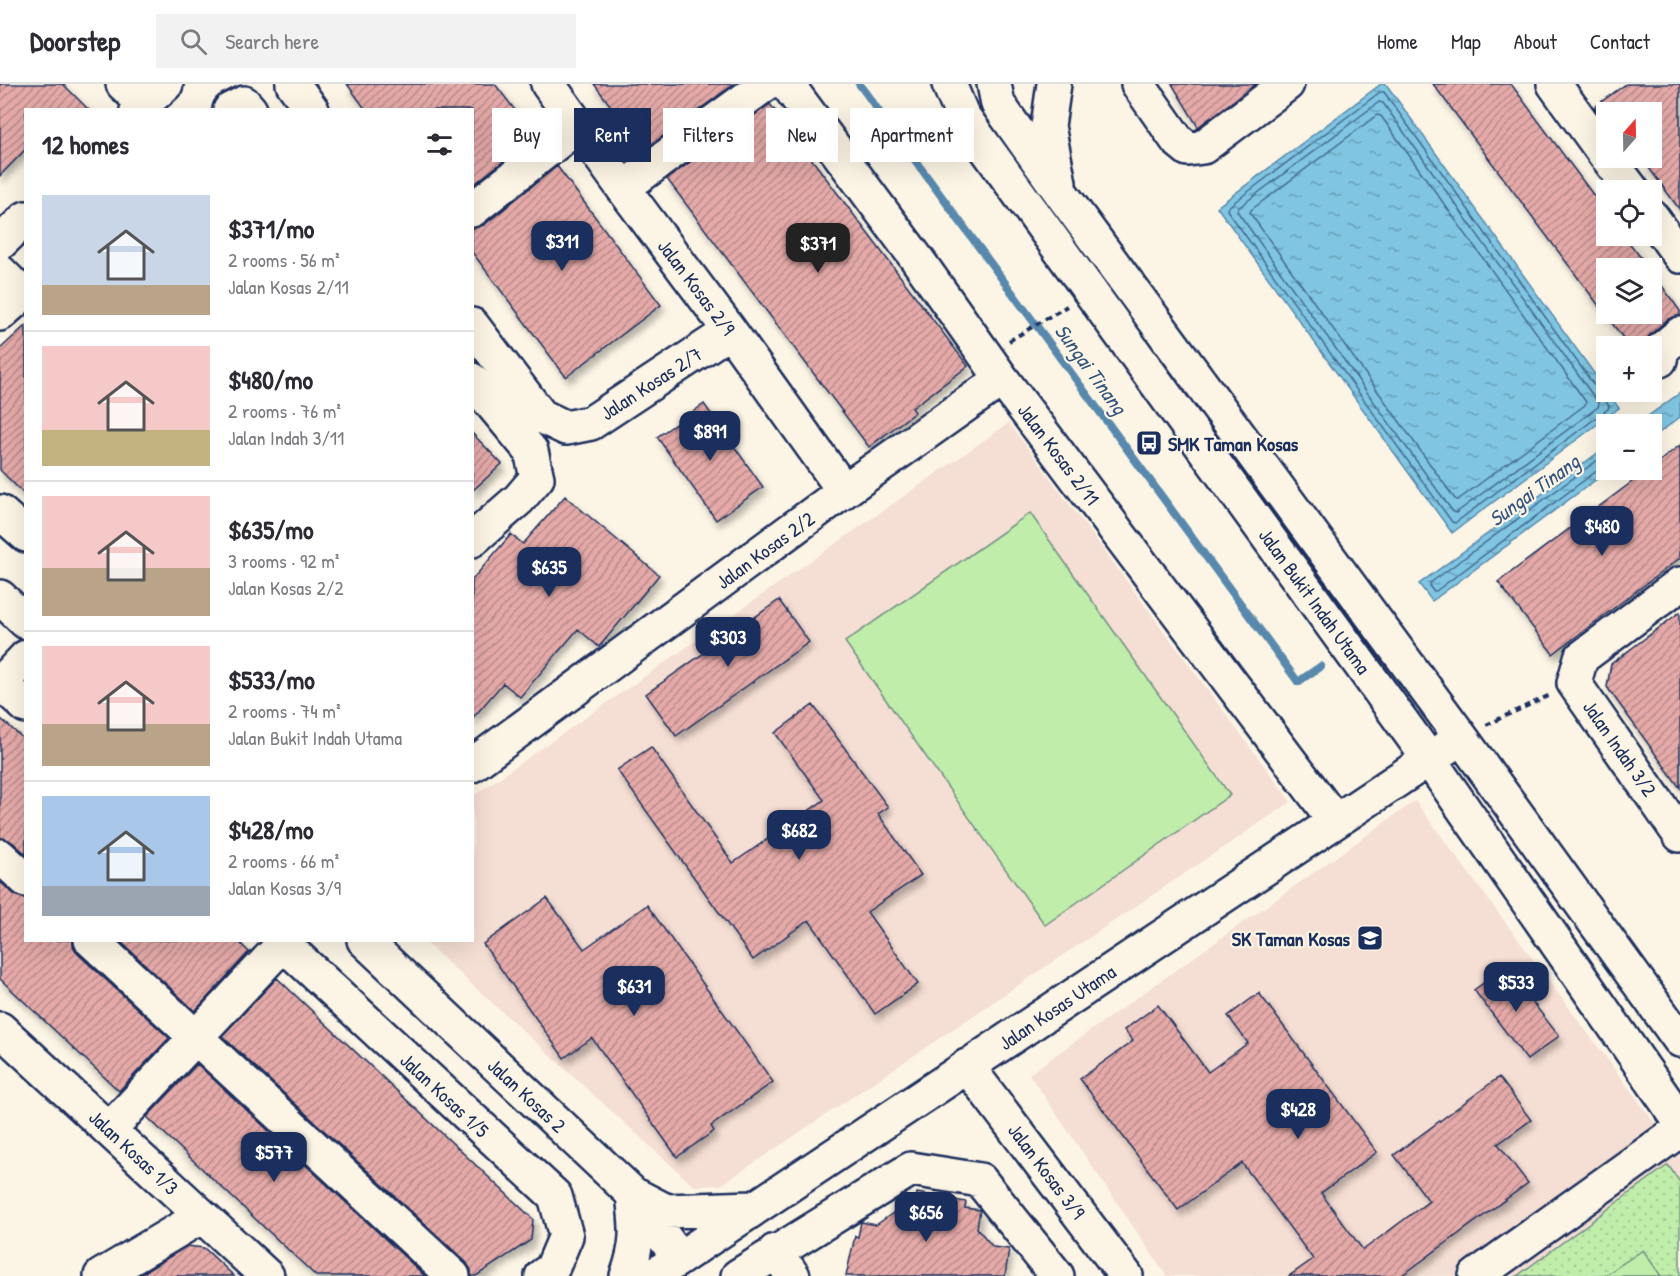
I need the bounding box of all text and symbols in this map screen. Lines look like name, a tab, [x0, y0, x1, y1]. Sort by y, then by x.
search box	[156, 14, 576, 68]
text: Doorstep	[30, 22, 120, 60]
icon: search	[177, 25, 210, 58]
text: Search here	[225, 26, 319, 56]
text: Home	[1377, 27, 1418, 56]
text: Map	[1451, 27, 1481, 56]
text: About	[1514, 27, 1557, 56]
text: Contact	[1590, 27, 1650, 56]
north arrow	[1596, 102, 1662, 168]
map controls	[1596, 102, 1662, 480]
chip: Buy	[492, 108, 562, 162]
chip: Rent	[574, 108, 651, 162]
chip: Filters	[663, 108, 754, 162]
chip: New	[766, 108, 838, 162]
chip: Apartment	[850, 108, 974, 162]
text: 12 homes	[42, 127, 129, 162]
icon: filters	[423, 128, 456, 161]
button: locate	[1596, 180, 1662, 246]
text: $371/mo	[228, 211, 314, 246]
icon: home	[90, 219, 162, 291]
pin: $311	[526, 221, 598, 272]
pin: $371	[782, 223, 854, 274]
text: $311	[545, 227, 579, 254]
text: $371	[800, 229, 836, 256]
street label: Jalan Kosas 2/9	[652, 234, 742, 340]
text: 2 rooms · 56 m²	[228, 246, 340, 273]
button: layers	[1596, 258, 1662, 324]
text: Jalan Kosas 2/11	[228, 273, 349, 300]
water label: Sungai Tinang	[1048, 318, 1135, 422]
button: +	[1596, 336, 1662, 402]
street label: Jalan Kosas 2/7	[595, 340, 707, 426]
text: $480/mo	[228, 362, 313, 397]
icon: home	[90, 370, 162, 442]
text: 2 rooms · 76 m²	[228, 397, 341, 424]
street label: Jalan Kosas 2/11	[1012, 398, 1106, 510]
pin: $891	[674, 411, 746, 462]
button: −	[1596, 414, 1662, 480]
text: $891	[693, 417, 727, 444]
text: Jalan Indah 3/11	[228, 424, 344, 451]
bus stop icon: SMK Taman Kosas	[1134, 428, 1164, 458]
place label: SMK Taman Kosas	[1168, 430, 1298, 457]
water label: Sungai Tinang	[1483, 446, 1587, 533]
street label: Jalan Kosas 2/2	[710, 505, 820, 595]
pin: $480	[1566, 506, 1638, 557]
text: $635/mo	[228, 512, 313, 547]
text: $480	[1584, 512, 1620, 539]
icon: home	[90, 520, 162, 592]
street label: Jalan Bukit Indah Utama	[1253, 523, 1377, 679]
text: 3 rooms · 92 m²	[228, 547, 339, 574]
pin: $635	[513, 547, 585, 598]
text: $635	[531, 553, 567, 580]
text: Jalan Kosas 2/2	[228, 574, 344, 601]
pin: $303	[692, 617, 764, 668]
text: $303	[709, 623, 747, 650]
text: $533/mo	[228, 662, 315, 697]
icon: home	[90, 670, 162, 742]
street label: Jalan Indah 3/2	[1577, 695, 1663, 802]
text: 2 rooms · 74 m²	[228, 697, 340, 724]
text: Jalan Bukit Indah Utama	[228, 724, 402, 751]
pin: $682	[763, 810, 835, 861]
text: $428/mo	[228, 812, 314, 847]
text: $682	[781, 816, 817, 843]
icon: home	[90, 820, 162, 892]
text: 2 rooms · 66 m²	[228, 847, 339, 874]
text: Jalan Kosas 3/9	[228, 874, 341, 901]
school or university icon: SK Taman Kosas	[1355, 923, 1385, 953]
place label: SK Taman Kosas	[1232, 925, 1350, 952]
street label: Jalan Kosas Utama	[993, 958, 1121, 1056]
pin: $533	[1480, 962, 1552, 1013]
pin: $631	[598, 966, 670, 1017]
text: $533	[1498, 968, 1534, 995]
text: $631	[617, 972, 651, 999]
street label: Jalan Kosas 1/5	[395, 1047, 496, 1144]
street label: Jalan Kosas 2	[482, 1052, 572, 1139]
pin: $428	[1262, 1089, 1334, 1140]
text: $428	[1280, 1095, 1316, 1122]
street label: Jalan Kosas 1/3	[83, 1104, 185, 1200]
street label: Jalan Kosas 3/9	[1002, 1118, 1092, 1224]
pin: $577	[238, 1132, 310, 1183]
text: $577	[255, 1138, 293, 1165]
pin: $656	[890, 1192, 962, 1243]
text: $656	[909, 1198, 943, 1225]

